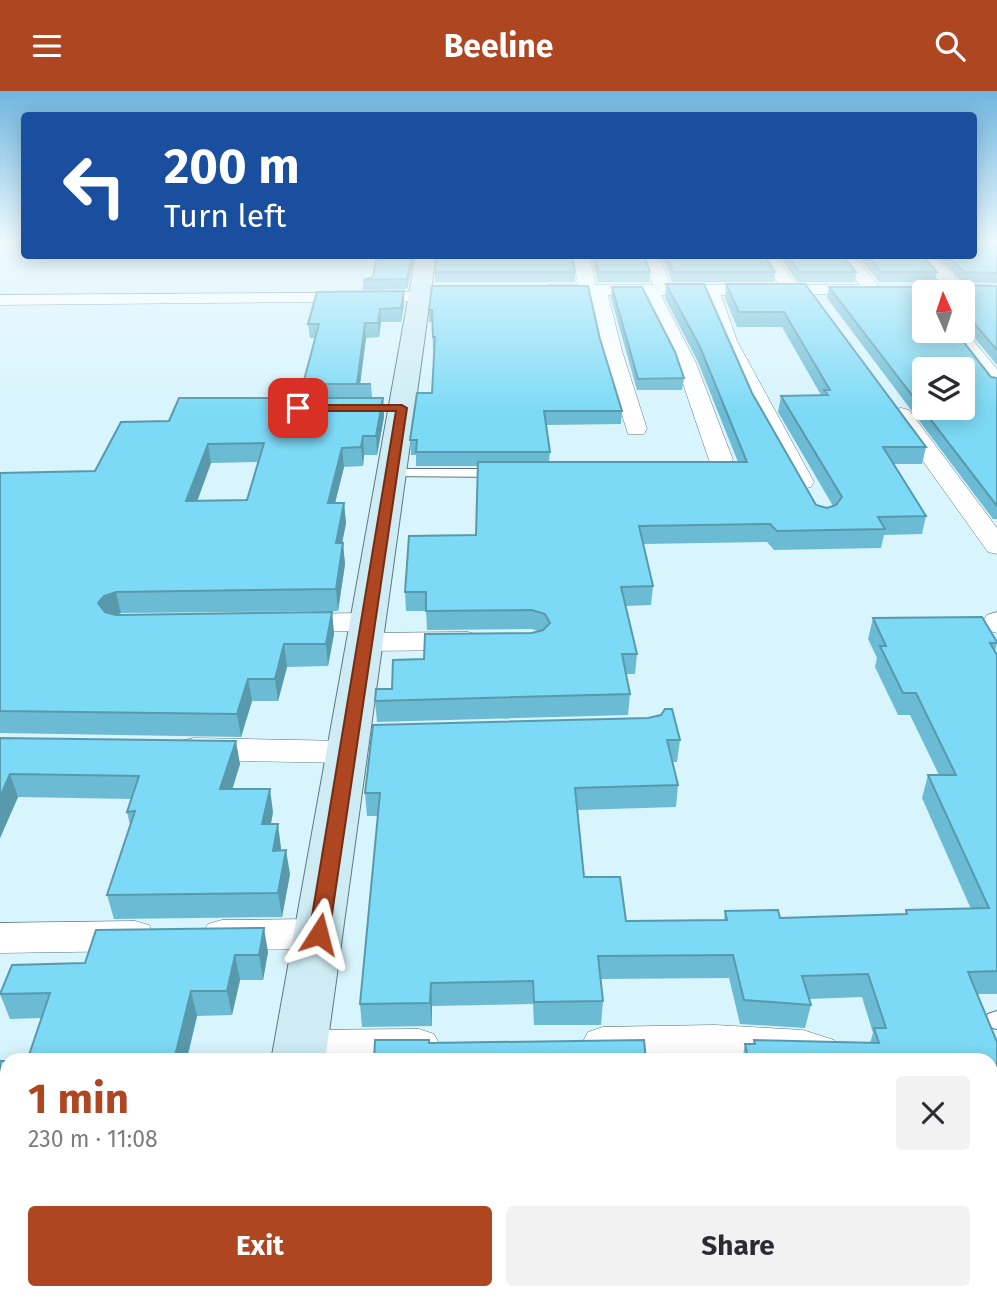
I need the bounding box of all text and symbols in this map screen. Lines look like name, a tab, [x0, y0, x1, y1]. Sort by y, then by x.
icon: menu	[28, 27, 66, 65]
text: Beeline	[444, 27, 553, 65]
icon: search	[931, 27, 969, 65]
text: 200 m	[164, 137, 300, 196]
icon: left	[49, 140, 140, 231]
text: Turn left	[164, 197, 286, 235]
north arrow	[912, 280, 975, 343]
map controls	[912, 280, 975, 420]
button: layers	[912, 357, 975, 420]
pin	[268, 378, 328, 438]
icon: arrive	[279, 389, 317, 427]
position arrow	[282, 897, 356, 971]
text: 1 min	[28, 1074, 129, 1124]
button: close	[896, 1076, 970, 1150]
text: 230 m · 11:08	[28, 1125, 158, 1153]
button: Exit	[28, 1206, 492, 1286]
button: Share	[506, 1206, 970, 1286]

